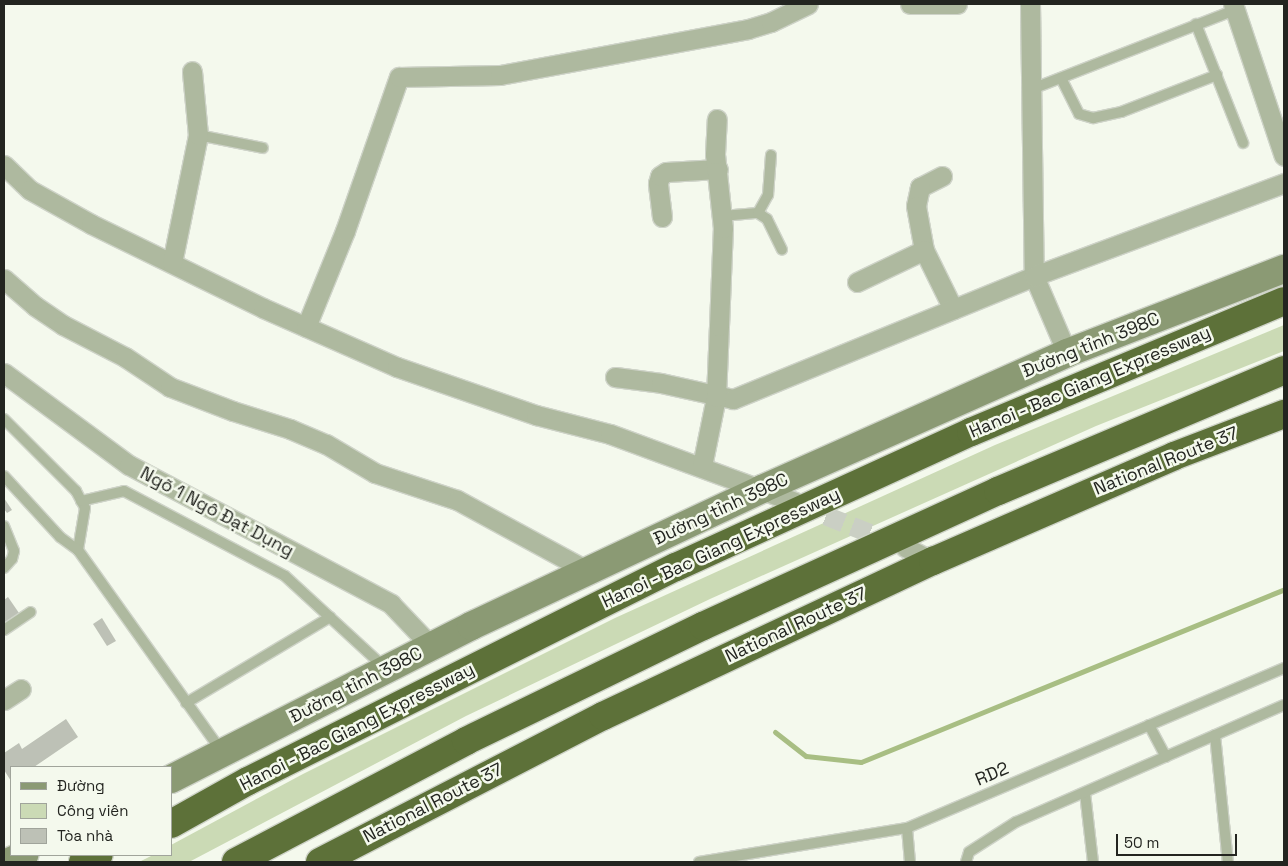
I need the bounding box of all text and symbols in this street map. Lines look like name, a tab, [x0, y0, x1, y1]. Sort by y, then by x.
street label: Đường tỉnh 398C	[1019, 308, 1163, 382]
street label: Hanoi - Bac Giang Expressway	[966, 321, 1214, 443]
street label: National Route 37	[1091, 422, 1241, 500]
street label: Ngõ 1 Ngô Đạt Dụng	[137, 462, 297, 562]
street label: Đường tỉnh 398C	[650, 468, 792, 550]
street label: Hanoi - Bac Giang Expressway	[598, 483, 844, 613]
street label: National Route 37	[722, 583, 870, 667]
street label: Đường tỉnh 398C	[286, 642, 426, 728]
street label: Hanoi - Bac Giang Expressway	[236, 658, 478, 796]
street label: RD2	[972, 757, 1012, 791]
street label: National Route 37	[360, 758, 506, 848]
legend	[10, 766, 172, 856]
text: Đường	[57, 776, 105, 795]
text: Công viên	[57, 801, 128, 820]
scale bar	[1118, 824, 1239, 856]
text: Tòa nhà	[57, 826, 113, 845]
text: 50 m	[1124, 833, 1159, 852]

